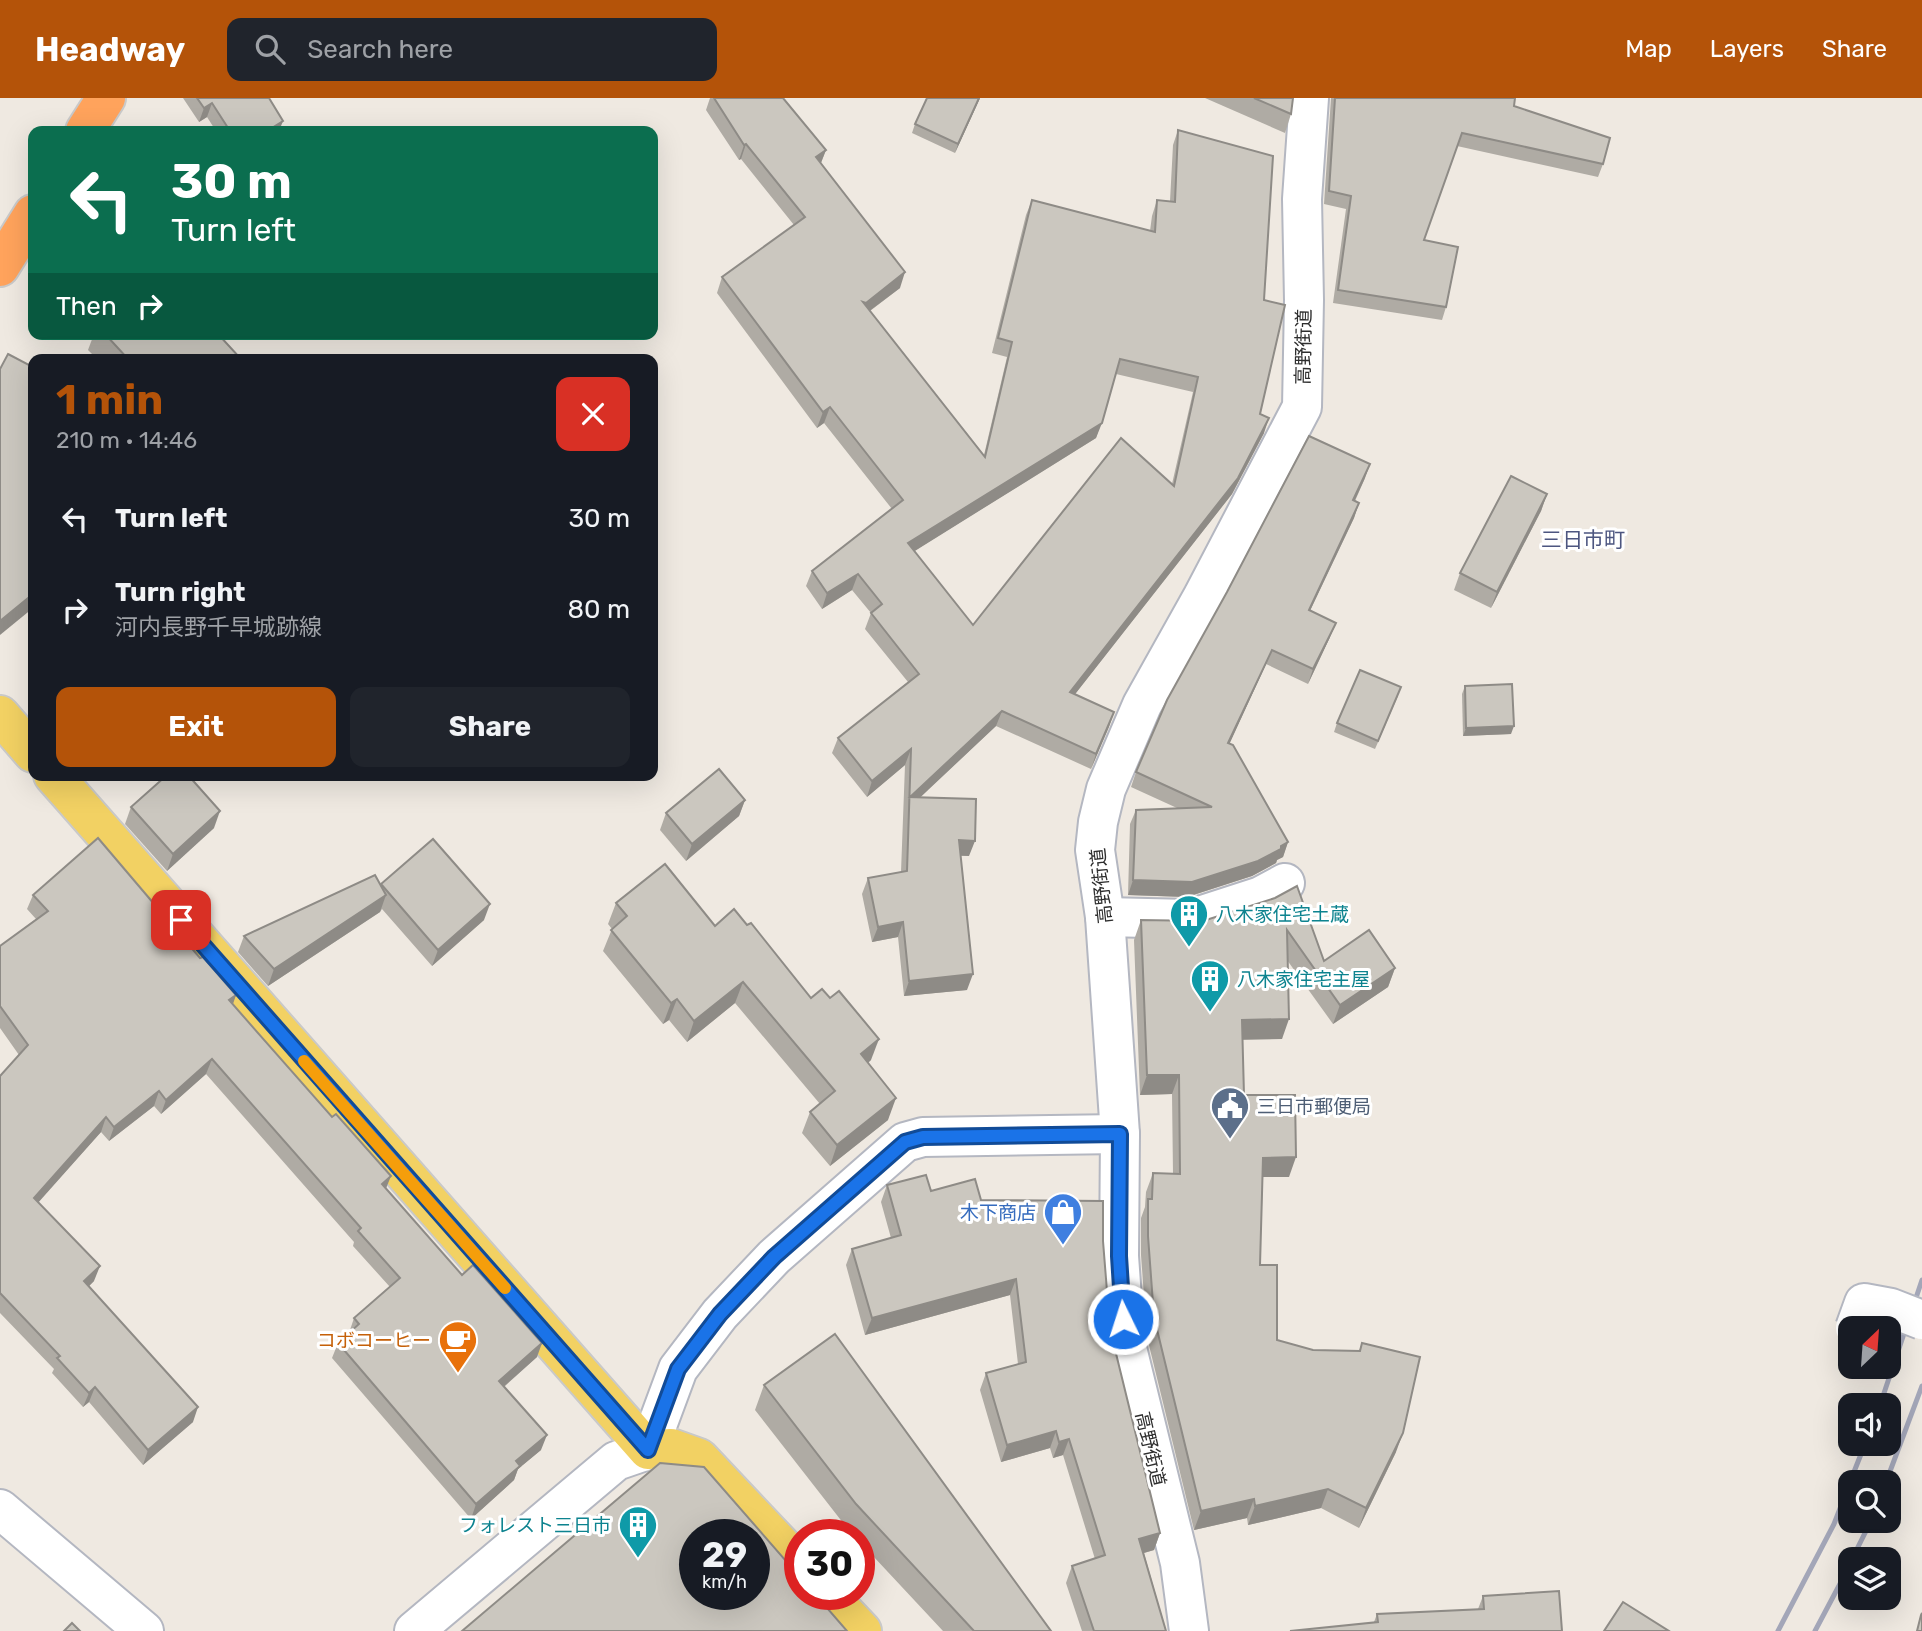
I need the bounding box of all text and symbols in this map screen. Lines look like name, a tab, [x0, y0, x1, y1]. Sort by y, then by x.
search box	[227, 18, 717, 81]
text: Headway	[35, 30, 185, 69]
icon: search	[251, 30, 289, 68]
text: Search here	[307, 34, 453, 65]
text: Map	[1625, 35, 1672, 63]
text: Layers	[1710, 35, 1784, 63]
text: Share	[1822, 35, 1887, 63]
text: 30 m	[171, 152, 292, 210]
icon: left	[56, 154, 147, 245]
text: Turn left	[171, 211, 296, 249]
icon: right	[131, 287, 169, 325]
text: Then	[56, 291, 117, 322]
street label: 高野街道	[1291, 309, 1316, 385]
text: 1 min	[56, 375, 163, 425]
button: close	[556, 377, 630, 451]
text: 210 m · 14:46	[56, 426, 197, 454]
icon: left	[56, 500, 94, 538]
text: Turn left	[115, 503, 227, 534]
text: 30 m	[568, 503, 630, 534]
district label: 三日市町	[1541, 527, 1625, 552]
text: Turn right	[115, 577, 245, 608]
icon: right	[56, 591, 94, 629]
text: 80 m	[567, 594, 630, 625]
text: 河内長野千早城跡線	[115, 613, 322, 641]
button: Exit	[56, 687, 336, 767]
button: Share	[350, 687, 630, 767]
street label: 高野街道	[1086, 847, 1117, 925]
pin	[151, 890, 211, 950]
building icon: 八木家住宅土蔵	[1168, 893, 1210, 948]
icon: arrive	[162, 901, 200, 939]
place label: 八木家住宅土蔵	[1216, 903, 1349, 926]
building icon: 八木家住宅主屋	[1189, 958, 1231, 1013]
place label: 八木家住宅主屋	[1237, 968, 1370, 991]
public building icon: 三日市郵便局	[1209, 1085, 1251, 1140]
place label: 三日市郵便局	[1257, 1095, 1371, 1118]
shop icon: 木下商店	[1042, 1191, 1084, 1246]
place label: 木下商店	[960, 1201, 1036, 1224]
position arrow	[1086, 1282, 1160, 1356]
north arrow	[1838, 1316, 1900, 1379]
map controls	[1838, 1316, 1901, 1610]
cafe icon: コボコーヒー	[437, 1319, 479, 1374]
place label: コボコーヒー	[317, 1329, 431, 1352]
button: sound	[1838, 1393, 1901, 1456]
street label: 高野街道	[1131, 1409, 1170, 1489]
button: search	[1838, 1470, 1901, 1533]
building icon: フォレスト三日市	[617, 1504, 659, 1559]
place label: フォレスト三日市	[459, 1514, 611, 1537]
speed limit sign: 30	[784, 1519, 875, 1610]
text: 29	[702, 1534, 747, 1576]
button: layers	[1838, 1547, 1901, 1610]
text: km/h	[702, 1571, 747, 1593]

